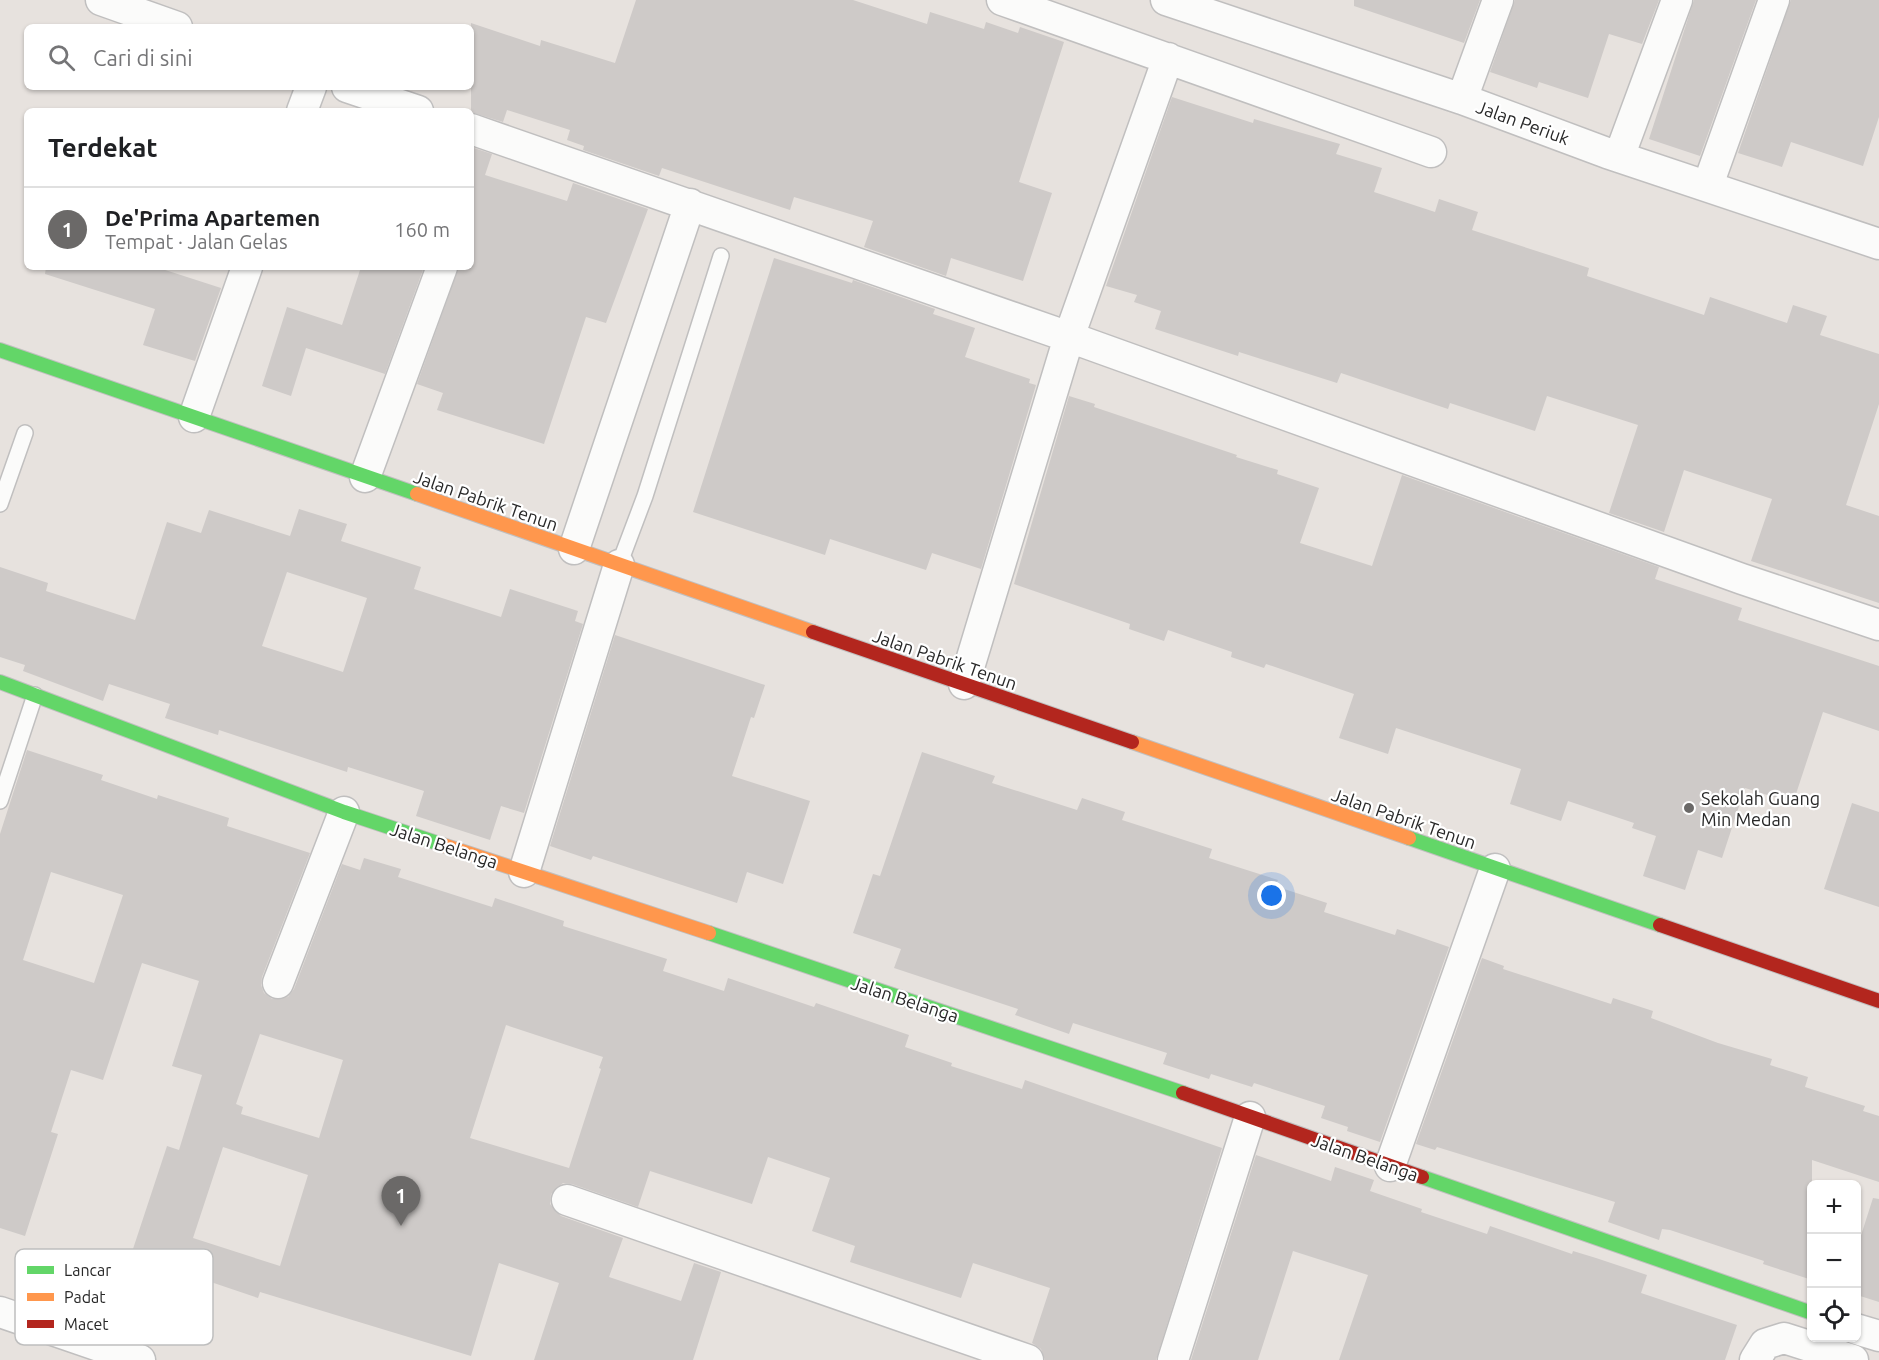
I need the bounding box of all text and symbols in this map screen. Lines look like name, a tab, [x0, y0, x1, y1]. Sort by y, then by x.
search box	[24, 24, 474, 90]
icon: search	[45, 41, 78, 74]
text: Cari di sini	[93, 45, 193, 70]
street label: Jalan Periuk	[1474, 96, 1572, 148]
text: Terdekat	[48, 133, 158, 162]
text: De'Prima Apartemen	[105, 205, 320, 230]
text: 1	[62, 218, 73, 241]
text: 160 m	[394, 218, 450, 241]
text: Tempat · Jalan Gelas	[105, 230, 288, 253]
street label: Jalan Pabrik Tenun	[411, 466, 561, 534]
street label: Jalan Pabrik Tenun	[870, 625, 1020, 693]
street label: Jalan Pabrik Tenun	[1329, 784, 1479, 852]
place label: Sekolah Guang Min Medan	[1701, 788, 1820, 829]
marker: Sekolah Guang Min Medan	[1682, 801, 1696, 815]
street label: Jalan Belanga	[388, 818, 500, 872]
your location	[1257, 881, 1286, 910]
street label: Jalan Belanga	[849, 972, 961, 1026]
street label: Jalan Belanga	[1309, 1129, 1421, 1185]
pin: 1	[382, 1176, 420, 1226]
map controls	[1807, 1180, 1861, 1342]
button: +	[1807, 1180, 1861, 1234]
button: −	[1807, 1234, 1861, 1288]
legend	[15, 1249, 213, 1345]
text: Lancar	[64, 1261, 111, 1279]
text: Padat	[64, 1288, 106, 1306]
button: locate	[1807, 1288, 1861, 1342]
text: Macet	[64, 1315, 109, 1333]

